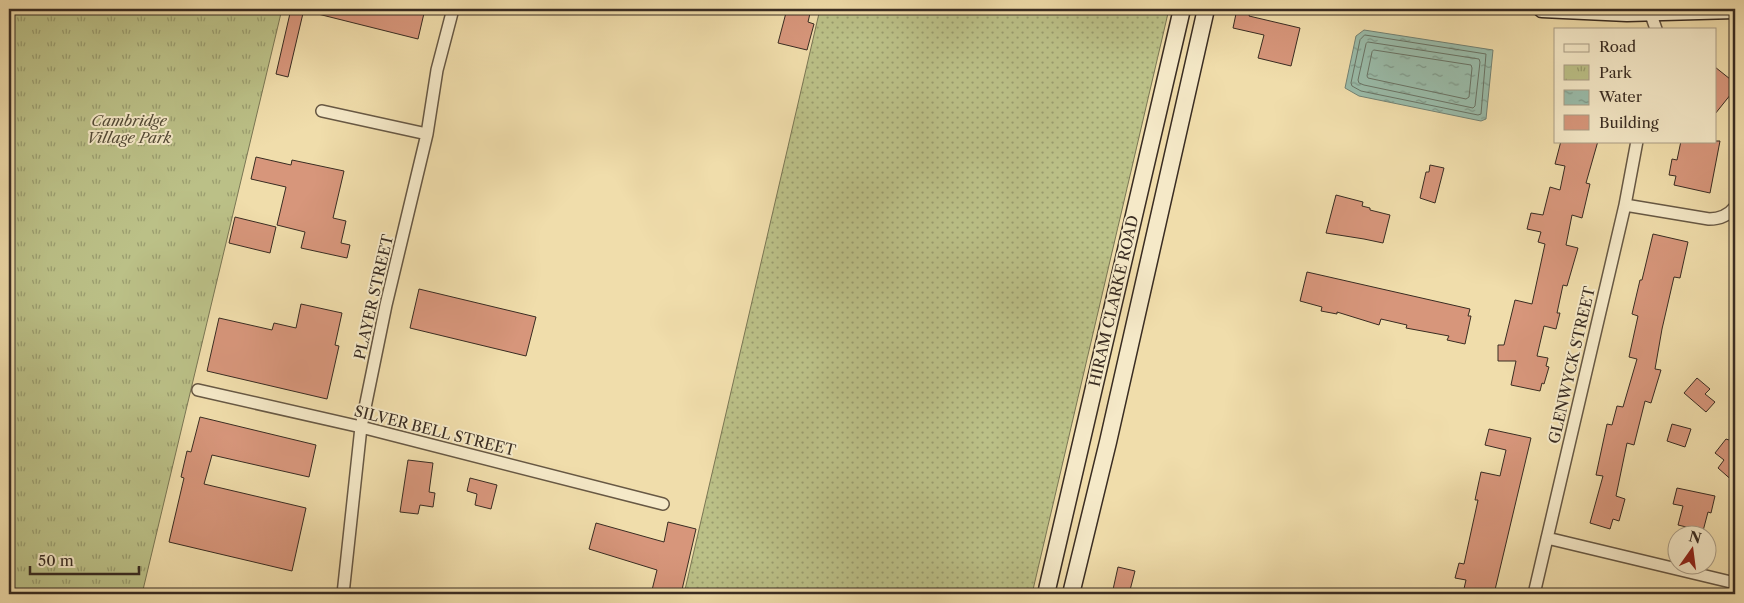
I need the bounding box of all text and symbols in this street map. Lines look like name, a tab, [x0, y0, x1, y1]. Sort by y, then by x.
legend	[1554, 28, 1716, 142]
text: Road	[1599, 37, 1636, 56]
text: Park	[1599, 63, 1633, 82]
text: Water	[1598, 87, 1643, 106]
park label: Cambridge Village Park	[87, 111, 171, 147]
text: Building	[1599, 113, 1659, 132]
street label: HIRAM CLARKE ROAD	[1085, 213, 1142, 388]
street label: PLAYER STREET	[350, 232, 397, 361]
street label: GLENWYCK STREET	[1544, 284, 1599, 445]
street label: SILVER BELL STREET	[352, 401, 519, 460]
north arrow	[1666, 526, 1716, 576]
text: N	[1687, 527, 1703, 548]
scale bar	[30, 543, 139, 575]
text: 50 m	[38, 551, 74, 570]

